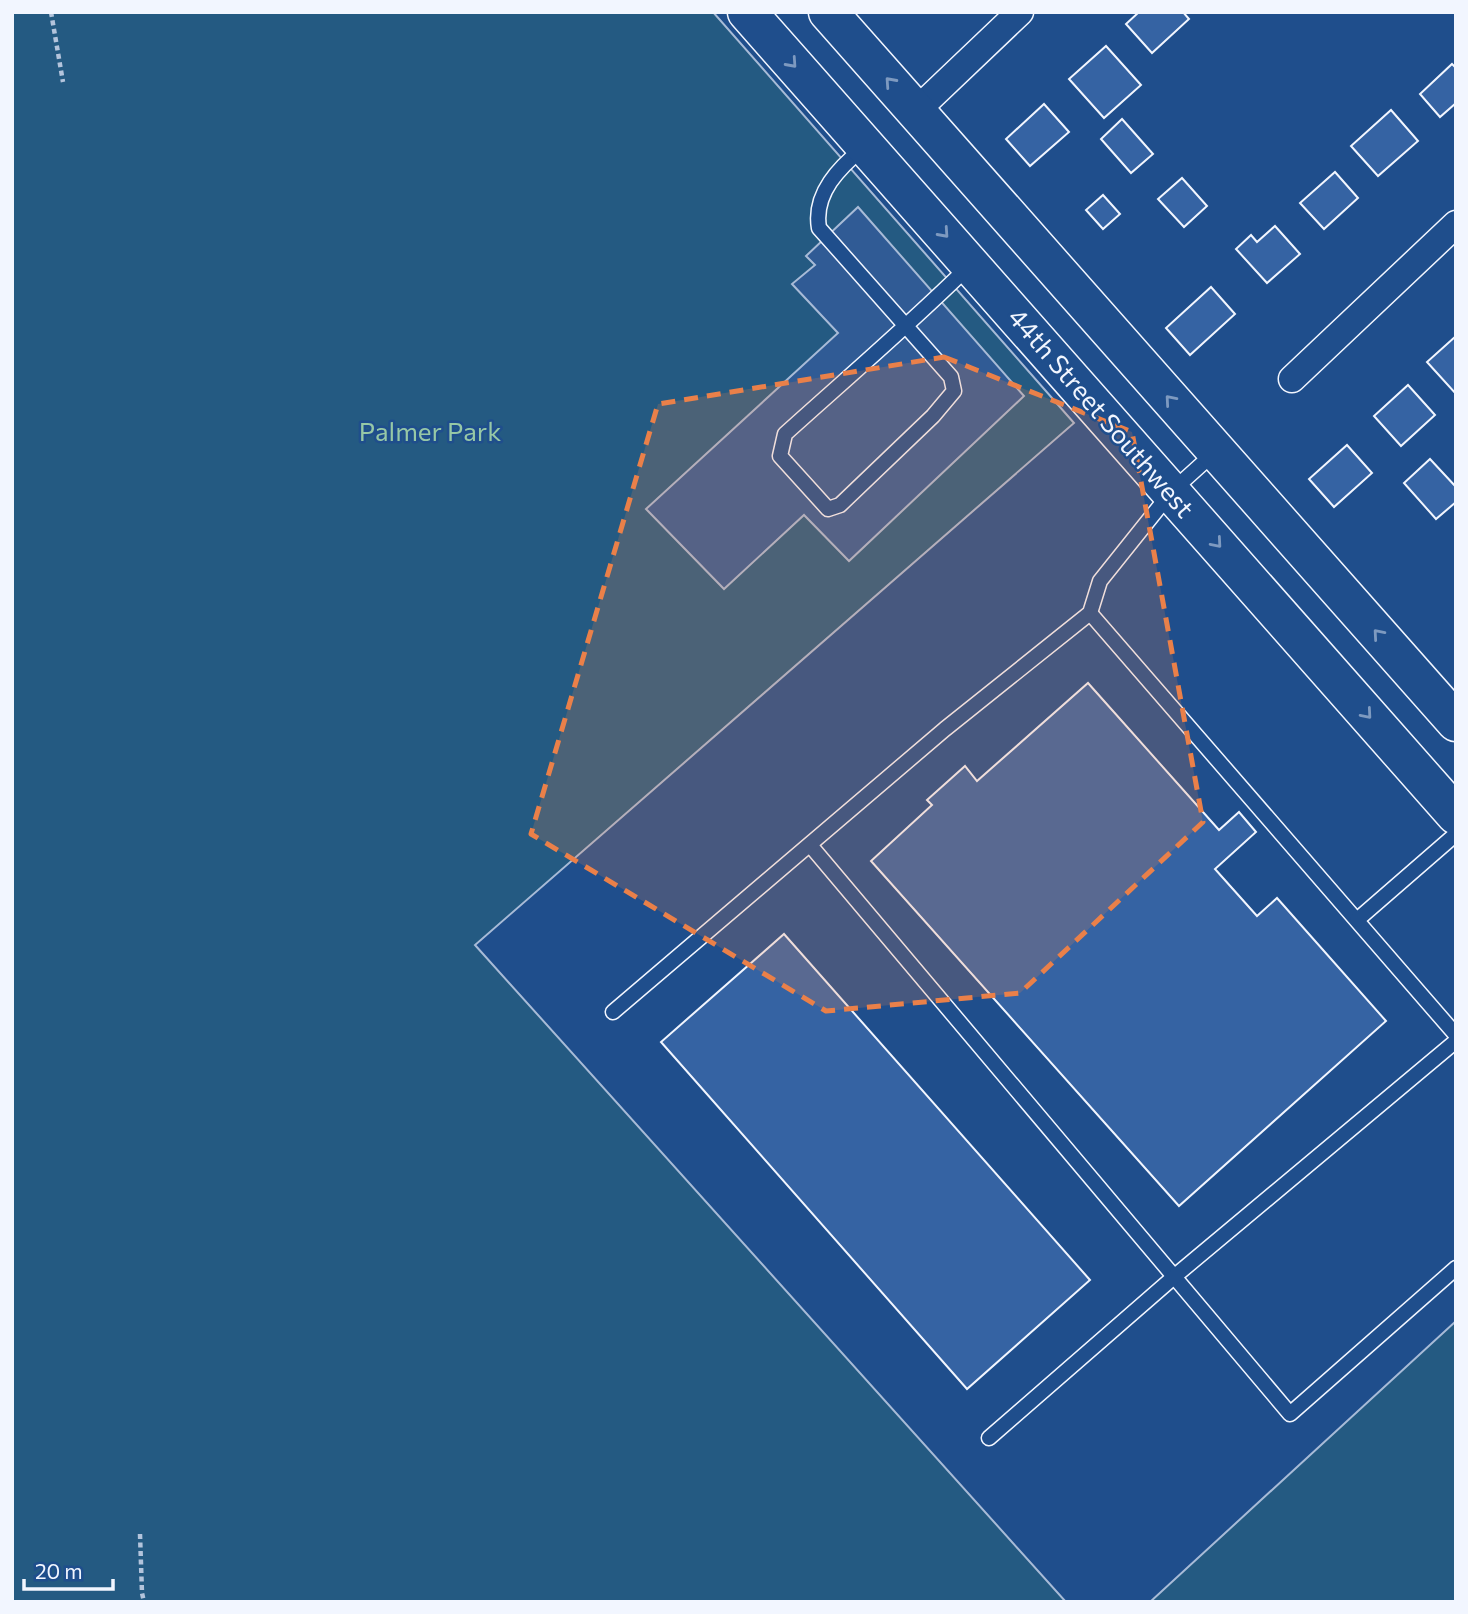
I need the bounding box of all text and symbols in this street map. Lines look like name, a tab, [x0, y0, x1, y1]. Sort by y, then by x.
one-way arrow	[784, 55, 796, 68]
one-way arrow	[886, 77, 898, 90]
one-way arrow	[935, 225, 948, 238]
street label: 44th Street Southwest	[1003, 301, 1201, 523]
one-way arrow	[1166, 395, 1178, 408]
park label: Palmer Park	[359, 415, 501, 446]
one-way arrow	[1209, 534, 1221, 547]
one-way arrow	[1374, 629, 1386, 642]
one-way arrow	[1359, 705, 1371, 718]
scale bar	[24, 1548, 114, 1592]
text: 20 m	[35, 1558, 83, 1583]

